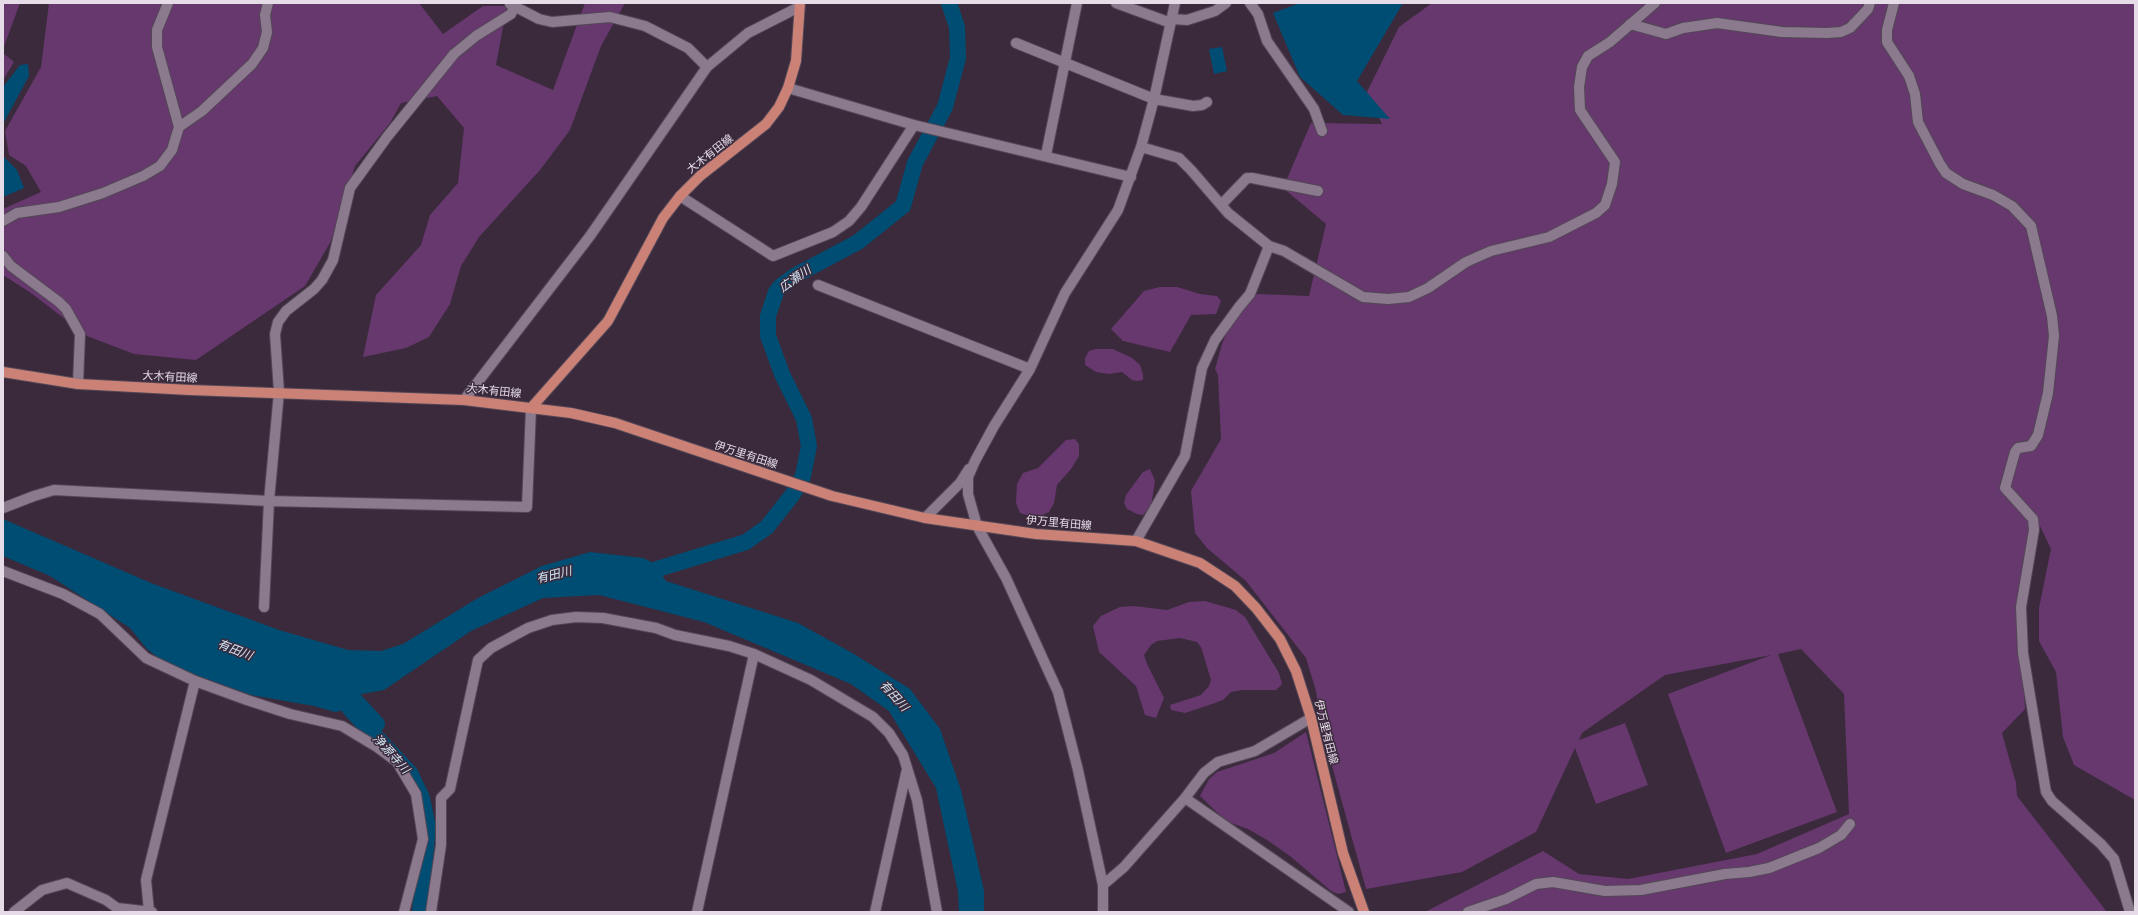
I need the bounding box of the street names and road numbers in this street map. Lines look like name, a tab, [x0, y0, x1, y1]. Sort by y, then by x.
street label: 大木有田線	[684, 132, 736, 176]
street label: 大木有田線	[142, 369, 198, 385]
street label: 大木有田線	[466, 382, 522, 400]
street label: 伊万里有田線	[713, 439, 779, 471]
street label: 伊万里有田線	[1026, 514, 1092, 532]
street label: 伊万里有田線	[1312, 698, 1340, 766]

